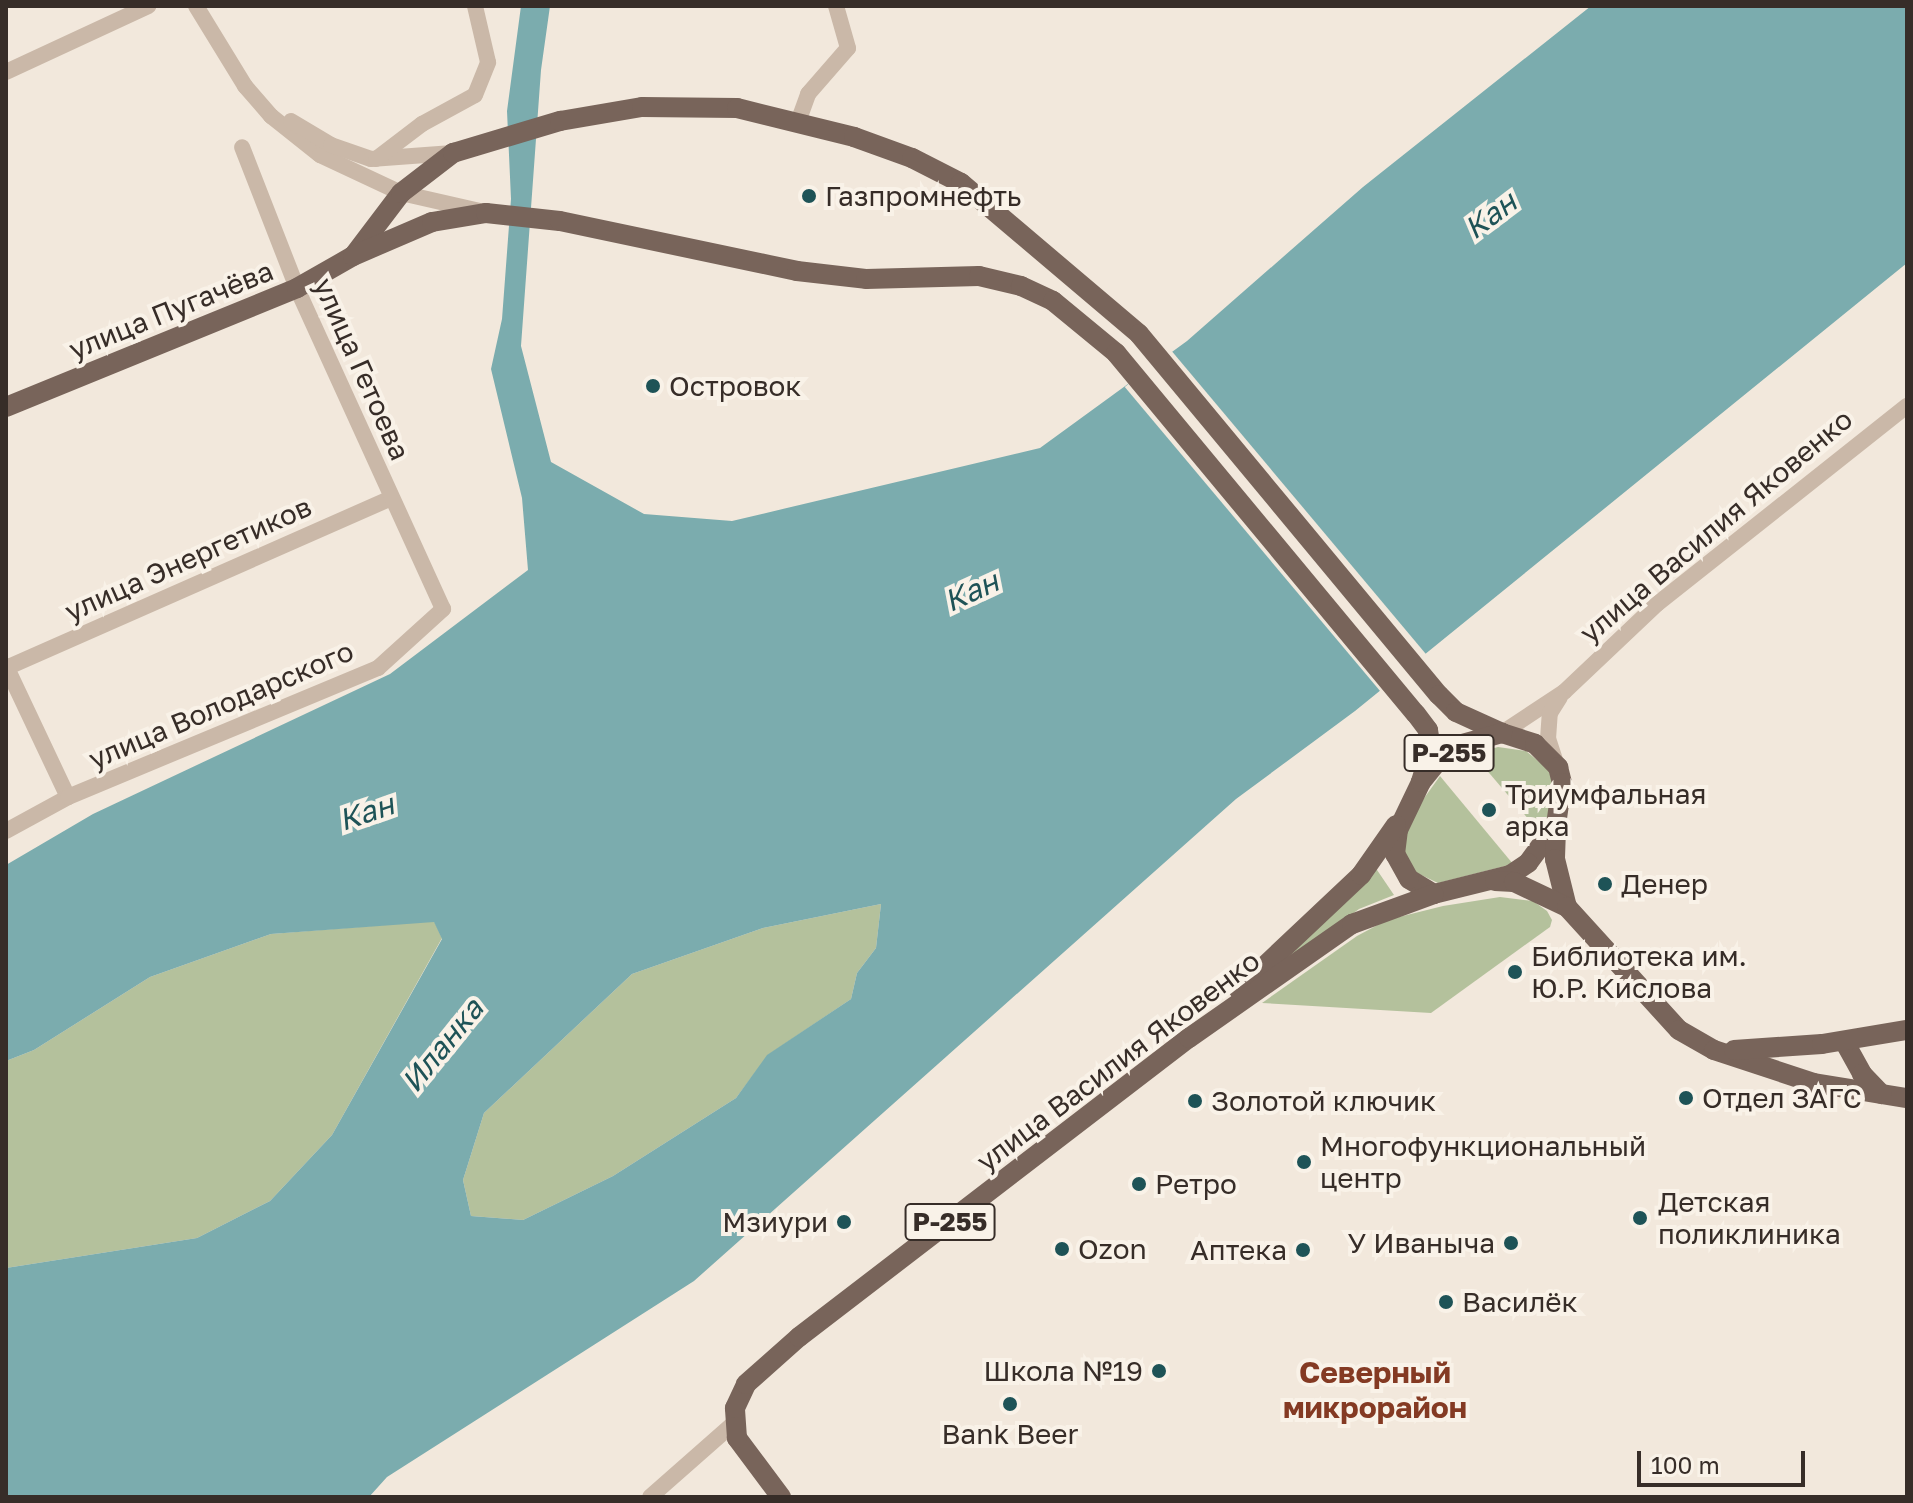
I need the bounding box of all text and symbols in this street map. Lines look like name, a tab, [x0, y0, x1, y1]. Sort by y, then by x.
place label: Газпромнефть	[825, 179, 1022, 213]
water label: Кан	[1457, 184, 1523, 246]
marker: Газпромнефть	[800, 187, 818, 205]
street label: улица Пугачёва	[64, 254, 278, 366]
street label: улица Гетоева	[307, 273, 417, 465]
place label: Островок	[669, 369, 801, 403]
marker: Островок	[644, 377, 662, 395]
street label: улица Василия Яковенко	[1573, 402, 1859, 650]
street label: улица Энергетиков	[60, 490, 316, 628]
water label: Кан	[938, 563, 1004, 619]
street label: улица Володарского	[84, 634, 358, 776]
road number: Р-255	[1403, 731, 1495, 775]
place label: Триумфальная арка	[1505, 777, 1706, 843]
water label: Кан	[334, 786, 398, 838]
marker: Триумфальная арка	[1480, 801, 1498, 819]
place label: Денер	[1621, 867, 1708, 901]
marker: Денер	[1596, 875, 1614, 893]
place label: Библиотека им. Ю.Р. Кислова	[1531, 939, 1747, 1005]
street label: улица Василия Яковенко	[970, 944, 1266, 1178]
marker: Библиотека им. Ю.Р. Кислова	[1506, 963, 1524, 981]
water label: Иланка	[394, 991, 490, 1099]
place label: Отдел ЗАГС	[1702, 1081, 1862, 1115]
place label: Золотой ключик	[1211, 1084, 1436, 1118]
marker: Отдел ЗАГС	[1677, 1089, 1695, 1107]
marker: Золотой ключик	[1186, 1092, 1204, 1110]
place label: Многофункциональный центр	[1320, 1129, 1646, 1195]
marker: Многофункциональный центр	[1295, 1153, 1313, 1171]
place label: Ретро	[1155, 1167, 1237, 1201]
marker: Ретро	[1130, 1175, 1148, 1193]
place label: Детская поликлиника	[1658, 1185, 1841, 1251]
road number: Р-255	[904, 1200, 996, 1244]
place label: Мзиури	[722, 1205, 828, 1239]
marker: Детская поликлиника	[1629, 1207, 1651, 1229]
marker: Мзиури	[835, 1213, 853, 1231]
place label: У Иваныча	[1347, 1226, 1495, 1260]
place label: Ozon	[1078, 1232, 1147, 1266]
place label: Аптека	[1190, 1233, 1287, 1267]
marker: У Иваныча	[1502, 1234, 1520, 1252]
marker: Ozon	[1053, 1240, 1071, 1258]
marker: Аптека	[1294, 1241, 1312, 1259]
place label: Василёк	[1462, 1285, 1578, 1319]
marker: Василёк	[1437, 1293, 1455, 1311]
place label: Школа №19	[983, 1354, 1143, 1388]
district label: Северный микрорайон	[1283, 1354, 1467, 1424]
marker: Школа №19	[1150, 1362, 1168, 1380]
marker: Bank Beer	[1001, 1395, 1019, 1413]
place label: Bank Beer	[942, 1417, 1078, 1451]
scale bar	[1641, 1435, 1809, 1485]
text: 100 m	[1651, 1450, 1720, 1479]

